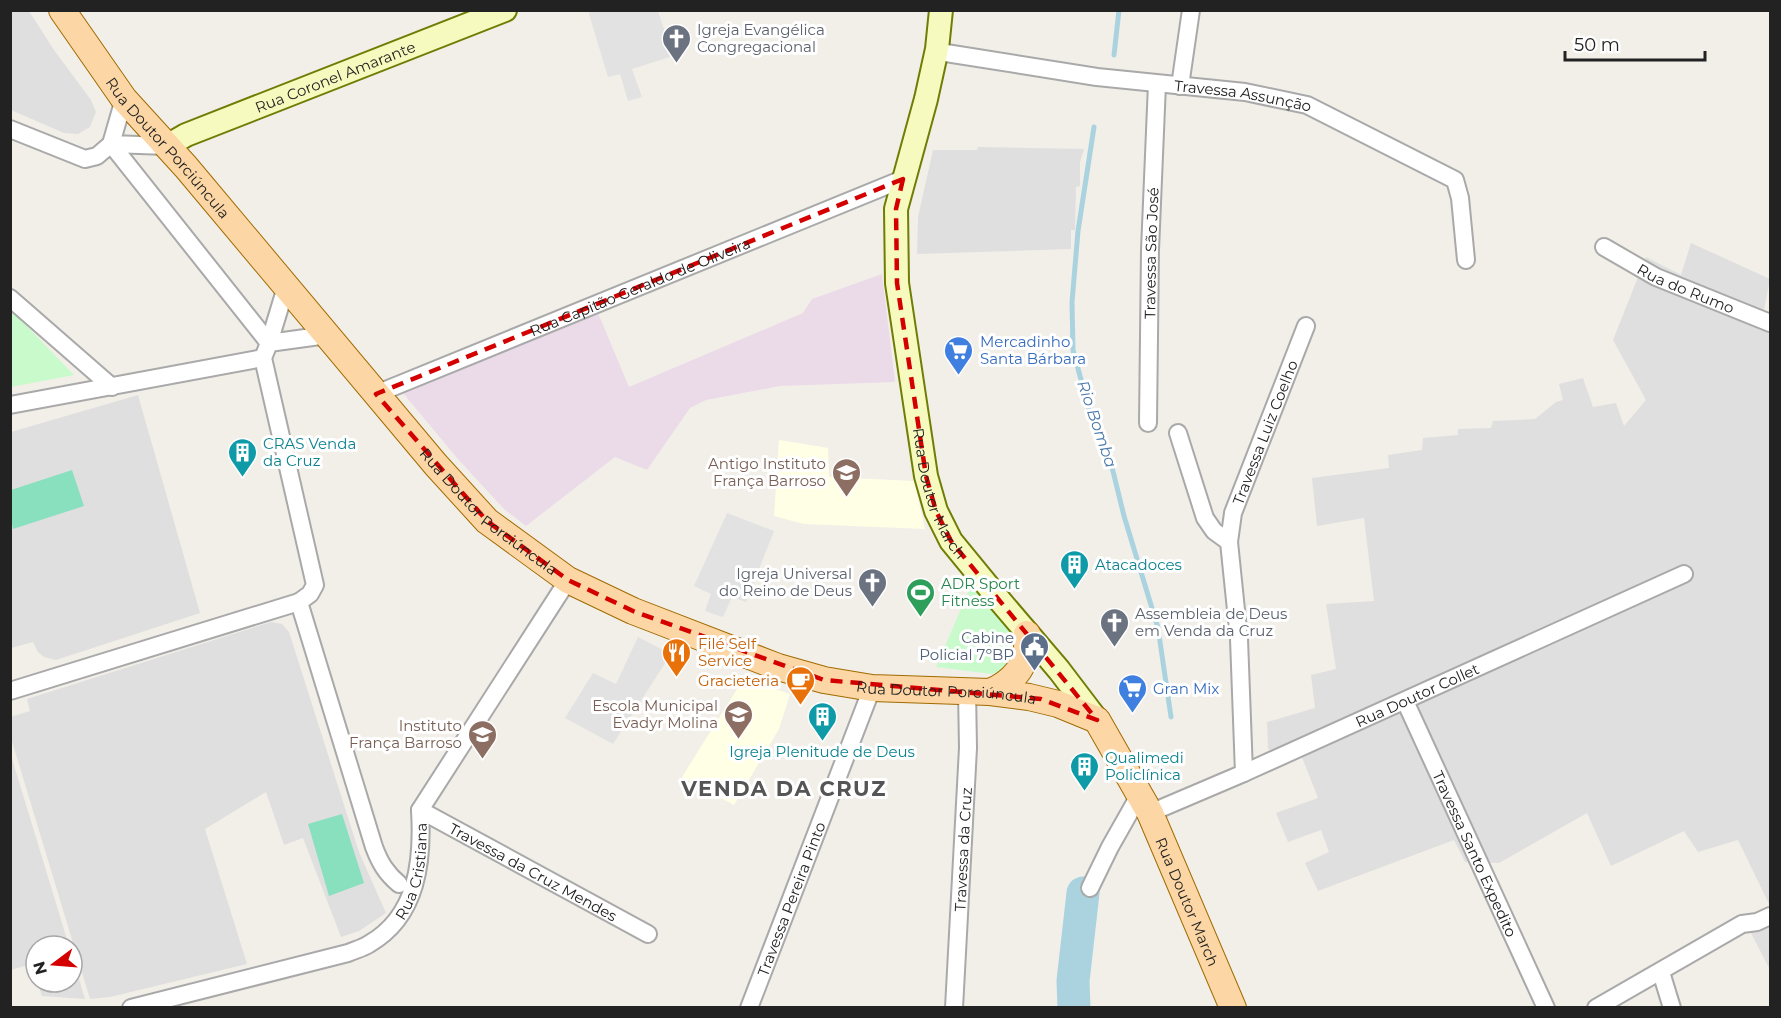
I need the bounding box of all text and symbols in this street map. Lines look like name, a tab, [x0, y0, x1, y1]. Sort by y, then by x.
place label: Igreja Evangélica Congregacional	[697, 20, 825, 56]
church icon: Igreja Evangélica Congregacional	[660, 22, 692, 64]
scale bar	[1565, 24, 1704, 62]
text: 50 m	[1574, 34, 1620, 56]
street label: Rua Coronel Amarante	[252, 37, 418, 117]
street label: Rua Doutor Porciúncula	[102, 73, 234, 222]
street label: Travessa Assunção	[1173, 75, 1316, 116]
street label: Travessa São José	[1140, 187, 1162, 319]
street label: Rua Capitão Geraldo de Oliveira	[527, 233, 753, 340]
street label: Rua do Rumo	[1634, 259, 1737, 317]
place label: Mercadinho Santa Bárbara	[980, 332, 1086, 368]
supermarket icon: Mercadinho Santa Bárbara	[943, 334, 975, 376]
street label: Travessa Luiz Coelho	[1228, 357, 1301, 507]
water label: Rio Bomba	[1073, 378, 1121, 470]
street label: Rua Doutor March	[909, 426, 971, 562]
place label: CRAS Venda da Cruz	[263, 434, 356, 470]
building icon: CRAS Venda da Cruz	[226, 436, 258, 478]
street label: Rua Doutor Porciúncula	[416, 444, 561, 579]
place label: Antigo Instituto França Barroso	[708, 454, 826, 490]
school or university icon: Antigo Instituto França Barroso	[831, 456, 863, 498]
building icon: Atacadoces	[1058, 548, 1090, 590]
place label: Atacadoces	[1095, 555, 1182, 574]
place label: Igreja Universal do Reino de Deus	[719, 564, 852, 600]
church icon: Igreja Universal do Reino de Deus	[857, 566, 889, 608]
place label: ADR Sport Fitness	[941, 574, 1020, 610]
sports icon: ADR Sport Fitness	[904, 576, 936, 618]
place label: Assembleia de Deus em Venda da Cruz	[1135, 604, 1287, 640]
church icon: Assembleia de Deus em Venda da Cruz	[1098, 606, 1130, 648]
place label: Cabine Policial 7ºBP	[919, 628, 1014, 664]
public building icon: Cabine Policial 7ºBP	[1019, 630, 1051, 672]
place label: Filé Self Service	[698, 634, 757, 670]
restaurant icon: Filé Self Service	[661, 636, 693, 678]
street label: Rua Doutor Collet	[1352, 659, 1482, 731]
cafe icon: Gracieteria	[784, 664, 816, 706]
place label: Gracieteria	[698, 671, 779, 690]
supermarket icon: Gran Mix	[1116, 672, 1148, 714]
street label: Rua Doutor Porciúncula	[855, 676, 1039, 708]
place label: Gran Mix	[1153, 679, 1219, 698]
place label: Escola Municipal Evadyr Molina	[592, 696, 718, 732]
school or university icon: Escola Municipal Evadyr Molina	[723, 698, 755, 740]
building icon: Igreja Plenitude de Deus	[806, 700, 838, 742]
place label: Instituto França Barroso	[349, 716, 462, 752]
school or university icon: Instituto França Barroso	[467, 718, 499, 760]
place label: Igreja Plenitude de Deus	[729, 742, 915, 761]
place label: Qualimedi Policlínica	[1105, 748, 1184, 784]
building icon: Qualimedi Policlínica	[1068, 750, 1100, 792]
street label: Travessa Santo Expedito	[1429, 768, 1521, 940]
district label: VENDA DA CRUZ	[680, 776, 887, 801]
street label: Travessa da Cruz	[950, 786, 975, 912]
street label: Travessa da Cruz Mendes	[446, 818, 621, 925]
street label: Travessa Pereira Pinto	[753, 819, 829, 979]
street label: Rua Cristiana	[390, 822, 430, 923]
street label: Rua Doutor March	[1152, 834, 1224, 969]
north arrow	[24, 934, 84, 994]
text: N	[29, 959, 51, 977]

